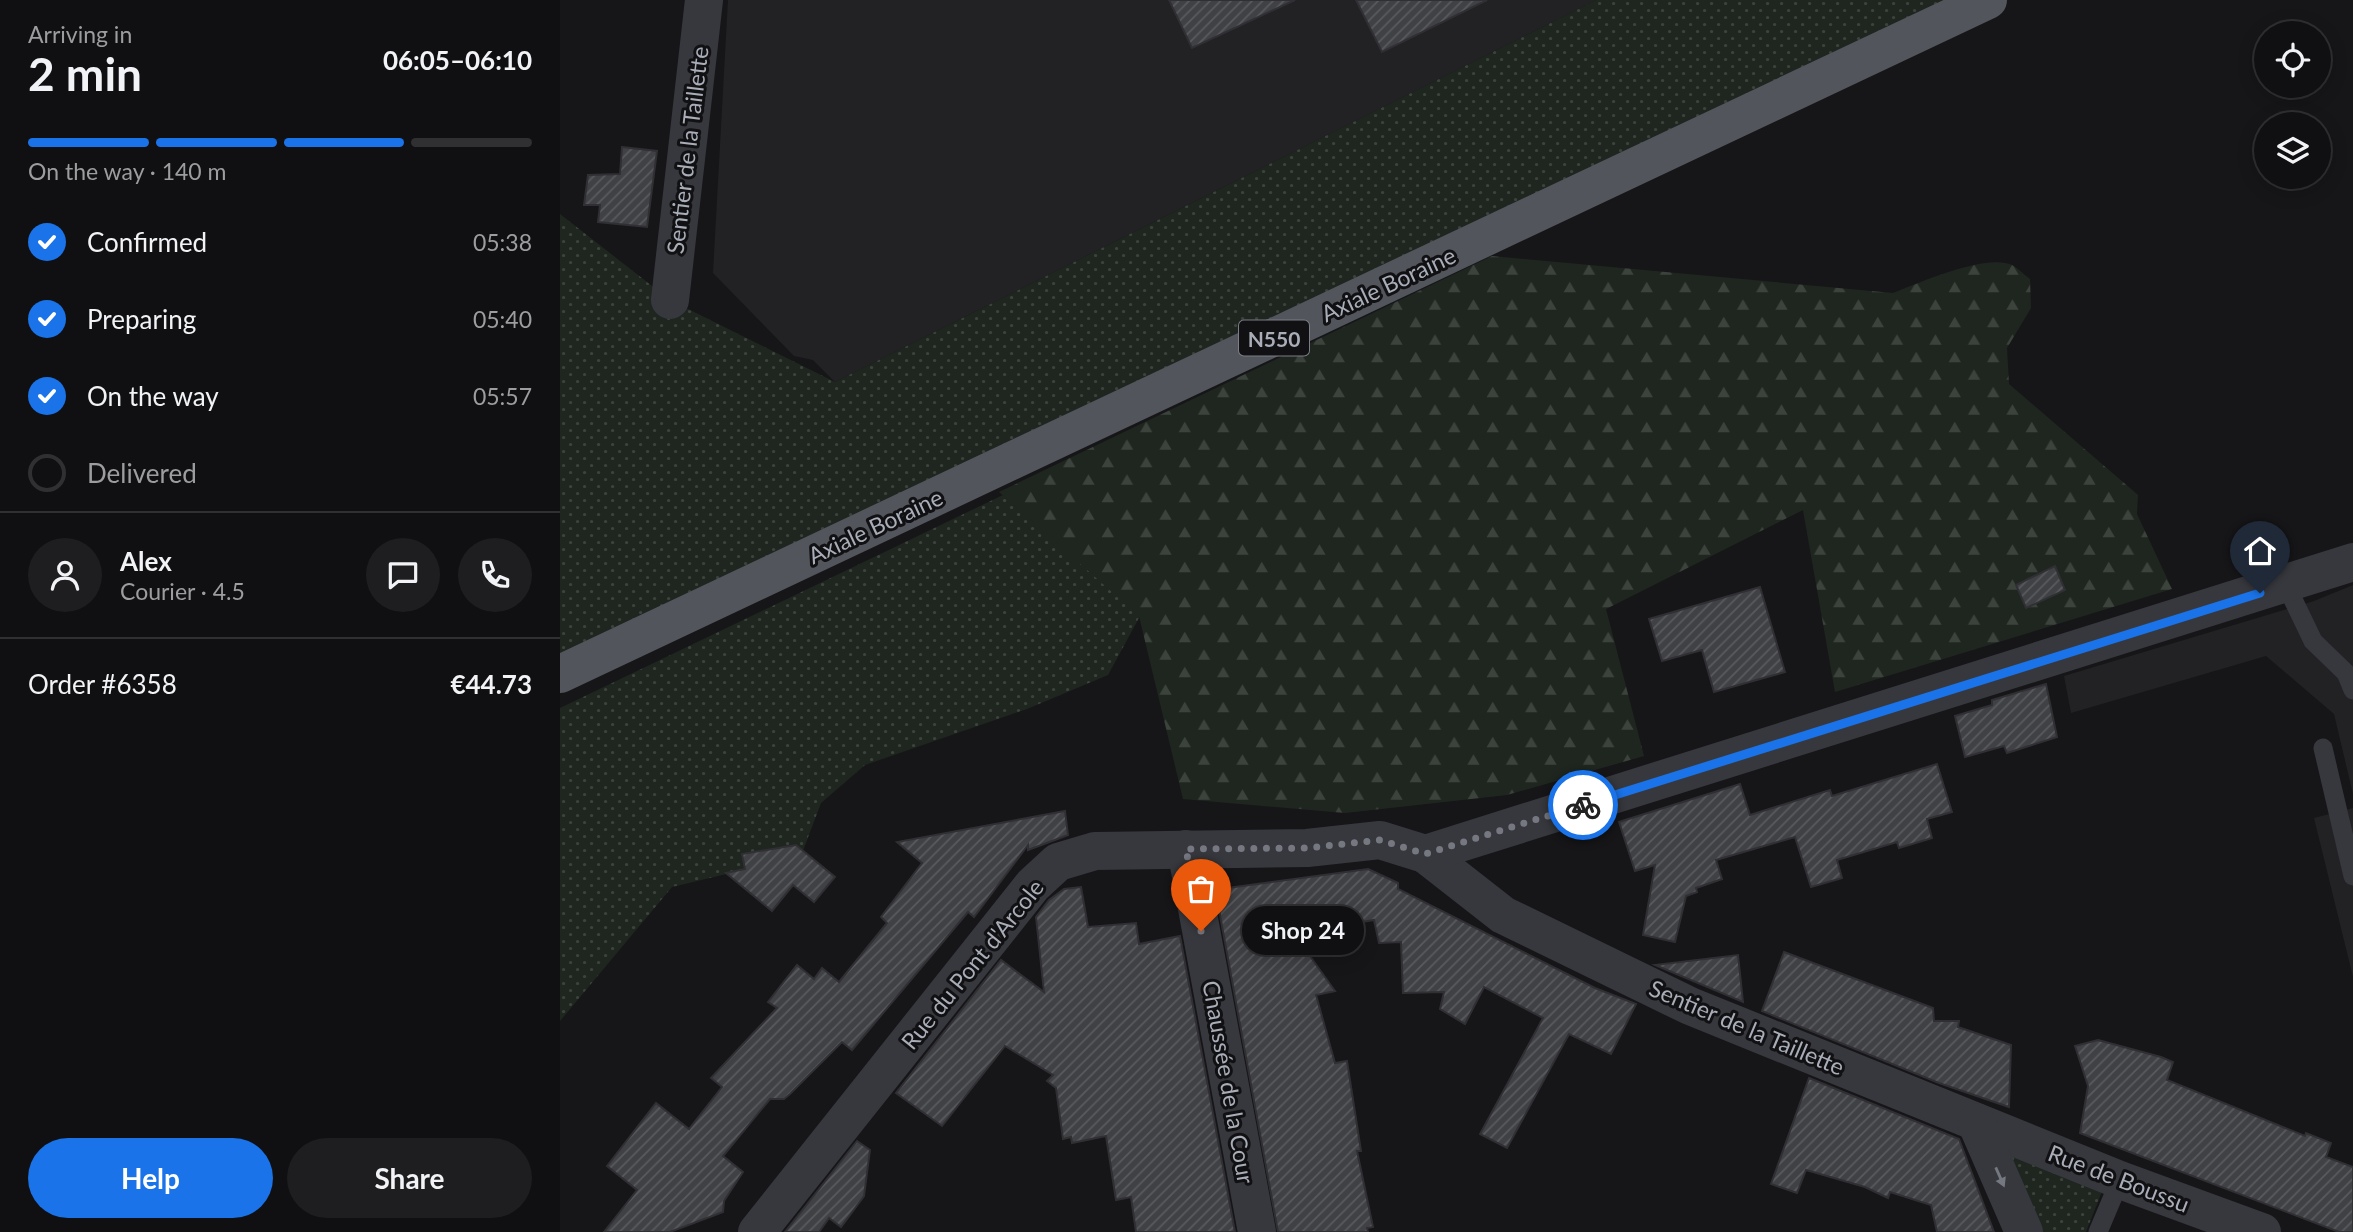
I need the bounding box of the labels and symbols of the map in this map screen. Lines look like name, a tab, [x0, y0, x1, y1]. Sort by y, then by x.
street label: Sentier de la Taillette	[660, 45, 714, 255]
street label: Axiale Boraine	[1316, 241, 1460, 327]
road number: N550	[1239, 320, 1309, 356]
street label: Axiale Boraine	[803, 483, 947, 569]
pin	[2230, 521, 2290, 593]
courier	[1548, 770, 1618, 840]
pin	[1171, 859, 1231, 931]
street label: Rue du Pont d'Arcole	[895, 873, 1049, 1055]
callout: Shop 24	[1243, 906, 1366, 956]
street label: Sentier de la Taillette	[1645, 973, 1849, 1081]
street label: Chaussée de la Cour	[1197, 978, 1261, 1186]
street label: Rue de Boussu	[2044, 1138, 2194, 1218]
one-way arrow	[1994, 1167, 2006, 1187]

